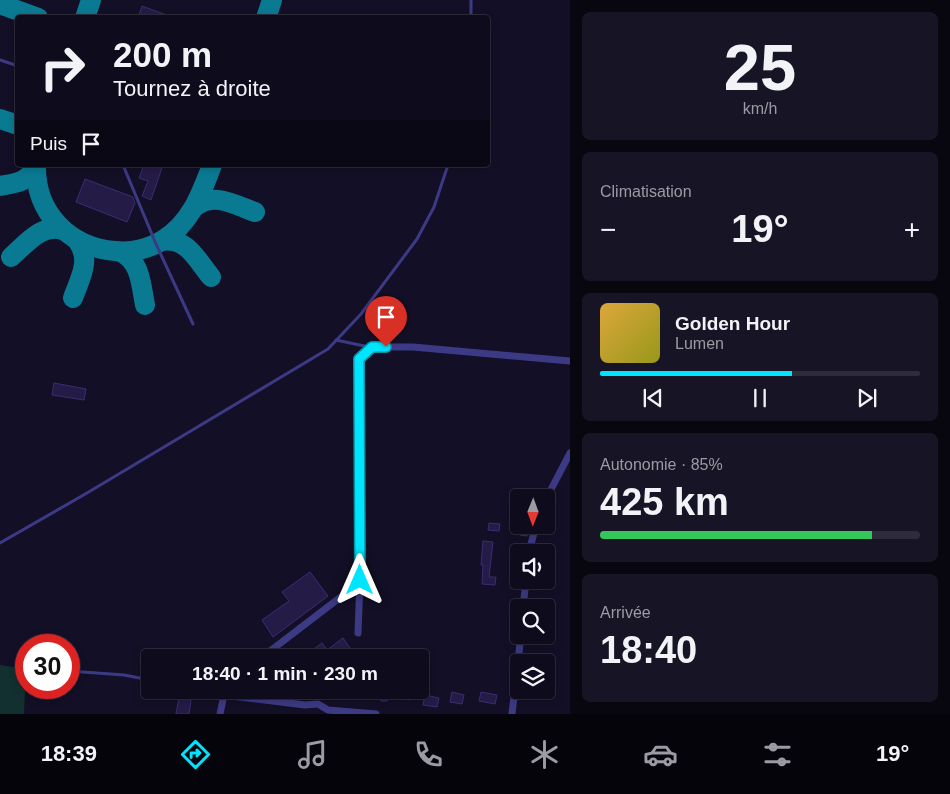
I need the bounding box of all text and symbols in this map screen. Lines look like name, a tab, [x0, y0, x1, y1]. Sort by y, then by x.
text: 25	[724, 31, 796, 104]
icon: right	[30, 35, 95, 100]
text: 200 m	[113, 35, 212, 74]
text: Tournez à droite	[113, 76, 271, 101]
text: km/h	[743, 100, 777, 117]
icon: arrive	[77, 130, 105, 158]
text: Puis	[30, 133, 67, 154]
text: Climatisation	[600, 183, 692, 200]
text: 19°	[731, 208, 789, 250]
text: −	[600, 214, 616, 245]
text: +	[904, 214, 920, 245]
pin	[365, 296, 407, 347]
icon: arrive	[372, 303, 400, 331]
text: Golden Hour	[675, 313, 790, 334]
text: Lumen	[675, 335, 724, 352]
icon: previous	[639, 384, 667, 412]
icon: pause	[746, 384, 774, 412]
icon: next	[853, 384, 881, 412]
text: Autonomie · 85%	[600, 456, 723, 473]
text: 425 km	[600, 481, 729, 523]
north arrow	[510, 489, 555, 534]
map controls	[510, 489, 555, 699]
button: sound	[510, 544, 555, 589]
position arrow	[333, 553, 385, 605]
button: search	[510, 599, 555, 644]
text: Arrivée	[600, 604, 651, 621]
text: 18:40	[600, 629, 697, 671]
speed limit sign: 30	[15, 634, 80, 699]
button: layers	[510, 654, 555, 699]
text: 18:40 · 1 min · 230 m	[192, 663, 378, 684]
icon: directions	[178, 737, 213, 772]
icon: music	[295, 737, 330, 772]
icon: phone	[411, 737, 446, 772]
icon: climate	[527, 737, 562, 772]
icon: car	[643, 737, 678, 772]
icon: filters	[760, 737, 795, 772]
text: 18:39	[41, 741, 97, 766]
text: 19°	[876, 741, 909, 766]

